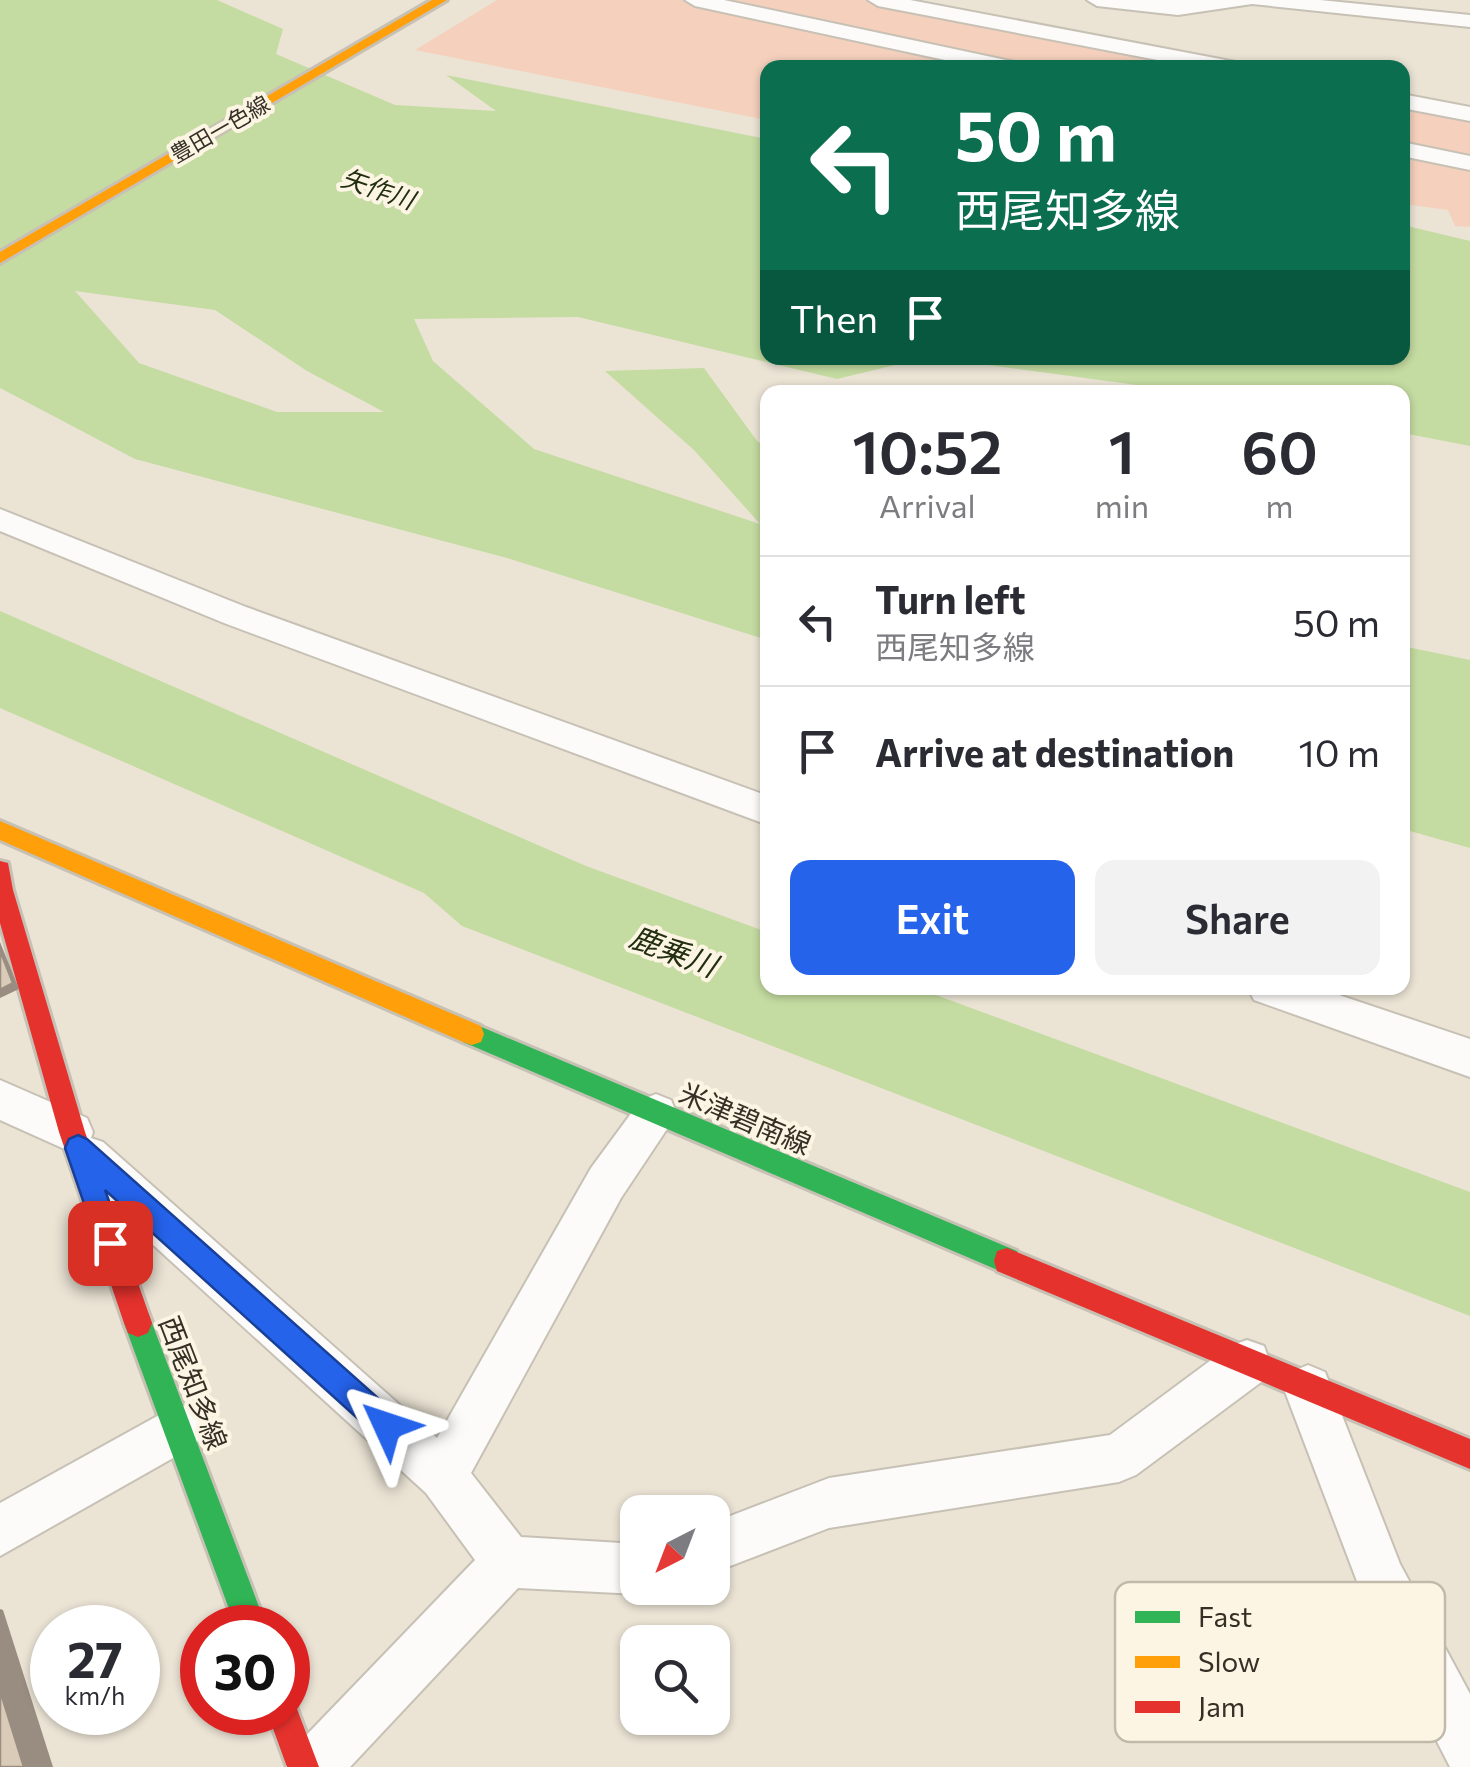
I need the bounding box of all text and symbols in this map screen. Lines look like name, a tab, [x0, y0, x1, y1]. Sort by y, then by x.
street label: 豊田一色線	[165, 89, 274, 168]
text: 50 m	[955, 90, 1117, 175]
icon: left	[790, 100, 920, 230]
water label: 矢作川	[338, 162, 421, 215]
text: 西尾知多線	[955, 181, 1180, 236]
icon: arrive	[898, 290, 953, 345]
text: Then	[790, 294, 878, 341]
text: 10:52	[852, 413, 1002, 486]
text: 1	[1109, 413, 1135, 486]
text: 60	[1241, 413, 1318, 486]
text: Arrival	[879, 485, 976, 525]
text: min	[1095, 485, 1149, 525]
text: m	[1266, 485, 1294, 525]
text: Turn left	[875, 575, 1026, 622]
icon: left	[790, 594, 845, 649]
text: 50 m	[1293, 598, 1380, 645]
text: 西尾知多線	[875, 626, 1035, 666]
icon: arrive	[790, 724, 845, 779]
text: Arrive at destination	[875, 728, 1234, 775]
text: 10 m	[1299, 728, 1380, 775]
button: Exit	[790, 860, 1075, 975]
button: Share	[1095, 860, 1380, 975]
water label: 鹿乗川	[625, 916, 725, 984]
street label: 米津碧南線	[674, 1075, 816, 1161]
pin	[68, 1201, 153, 1286]
icon: arrive	[83, 1216, 138, 1271]
street label: 西尾知多線	[153, 1311, 235, 1454]
position arrow	[335, 1374, 439, 1478]
north arrow	[620, 1495, 730, 1605]
map controls	[620, 1495, 730, 1735]
legend	[1115, 1582, 1445, 1742]
text: Fast	[1198, 1599, 1252, 1633]
speed limit sign: 30	[180, 1605, 310, 1735]
button: search	[620, 1625, 730, 1735]
text: 27	[67, 1627, 123, 1688]
text: Slow	[1198, 1644, 1260, 1678]
text: km/h	[65, 1680, 125, 1710]
text: Jam	[1198, 1689, 1245, 1723]

